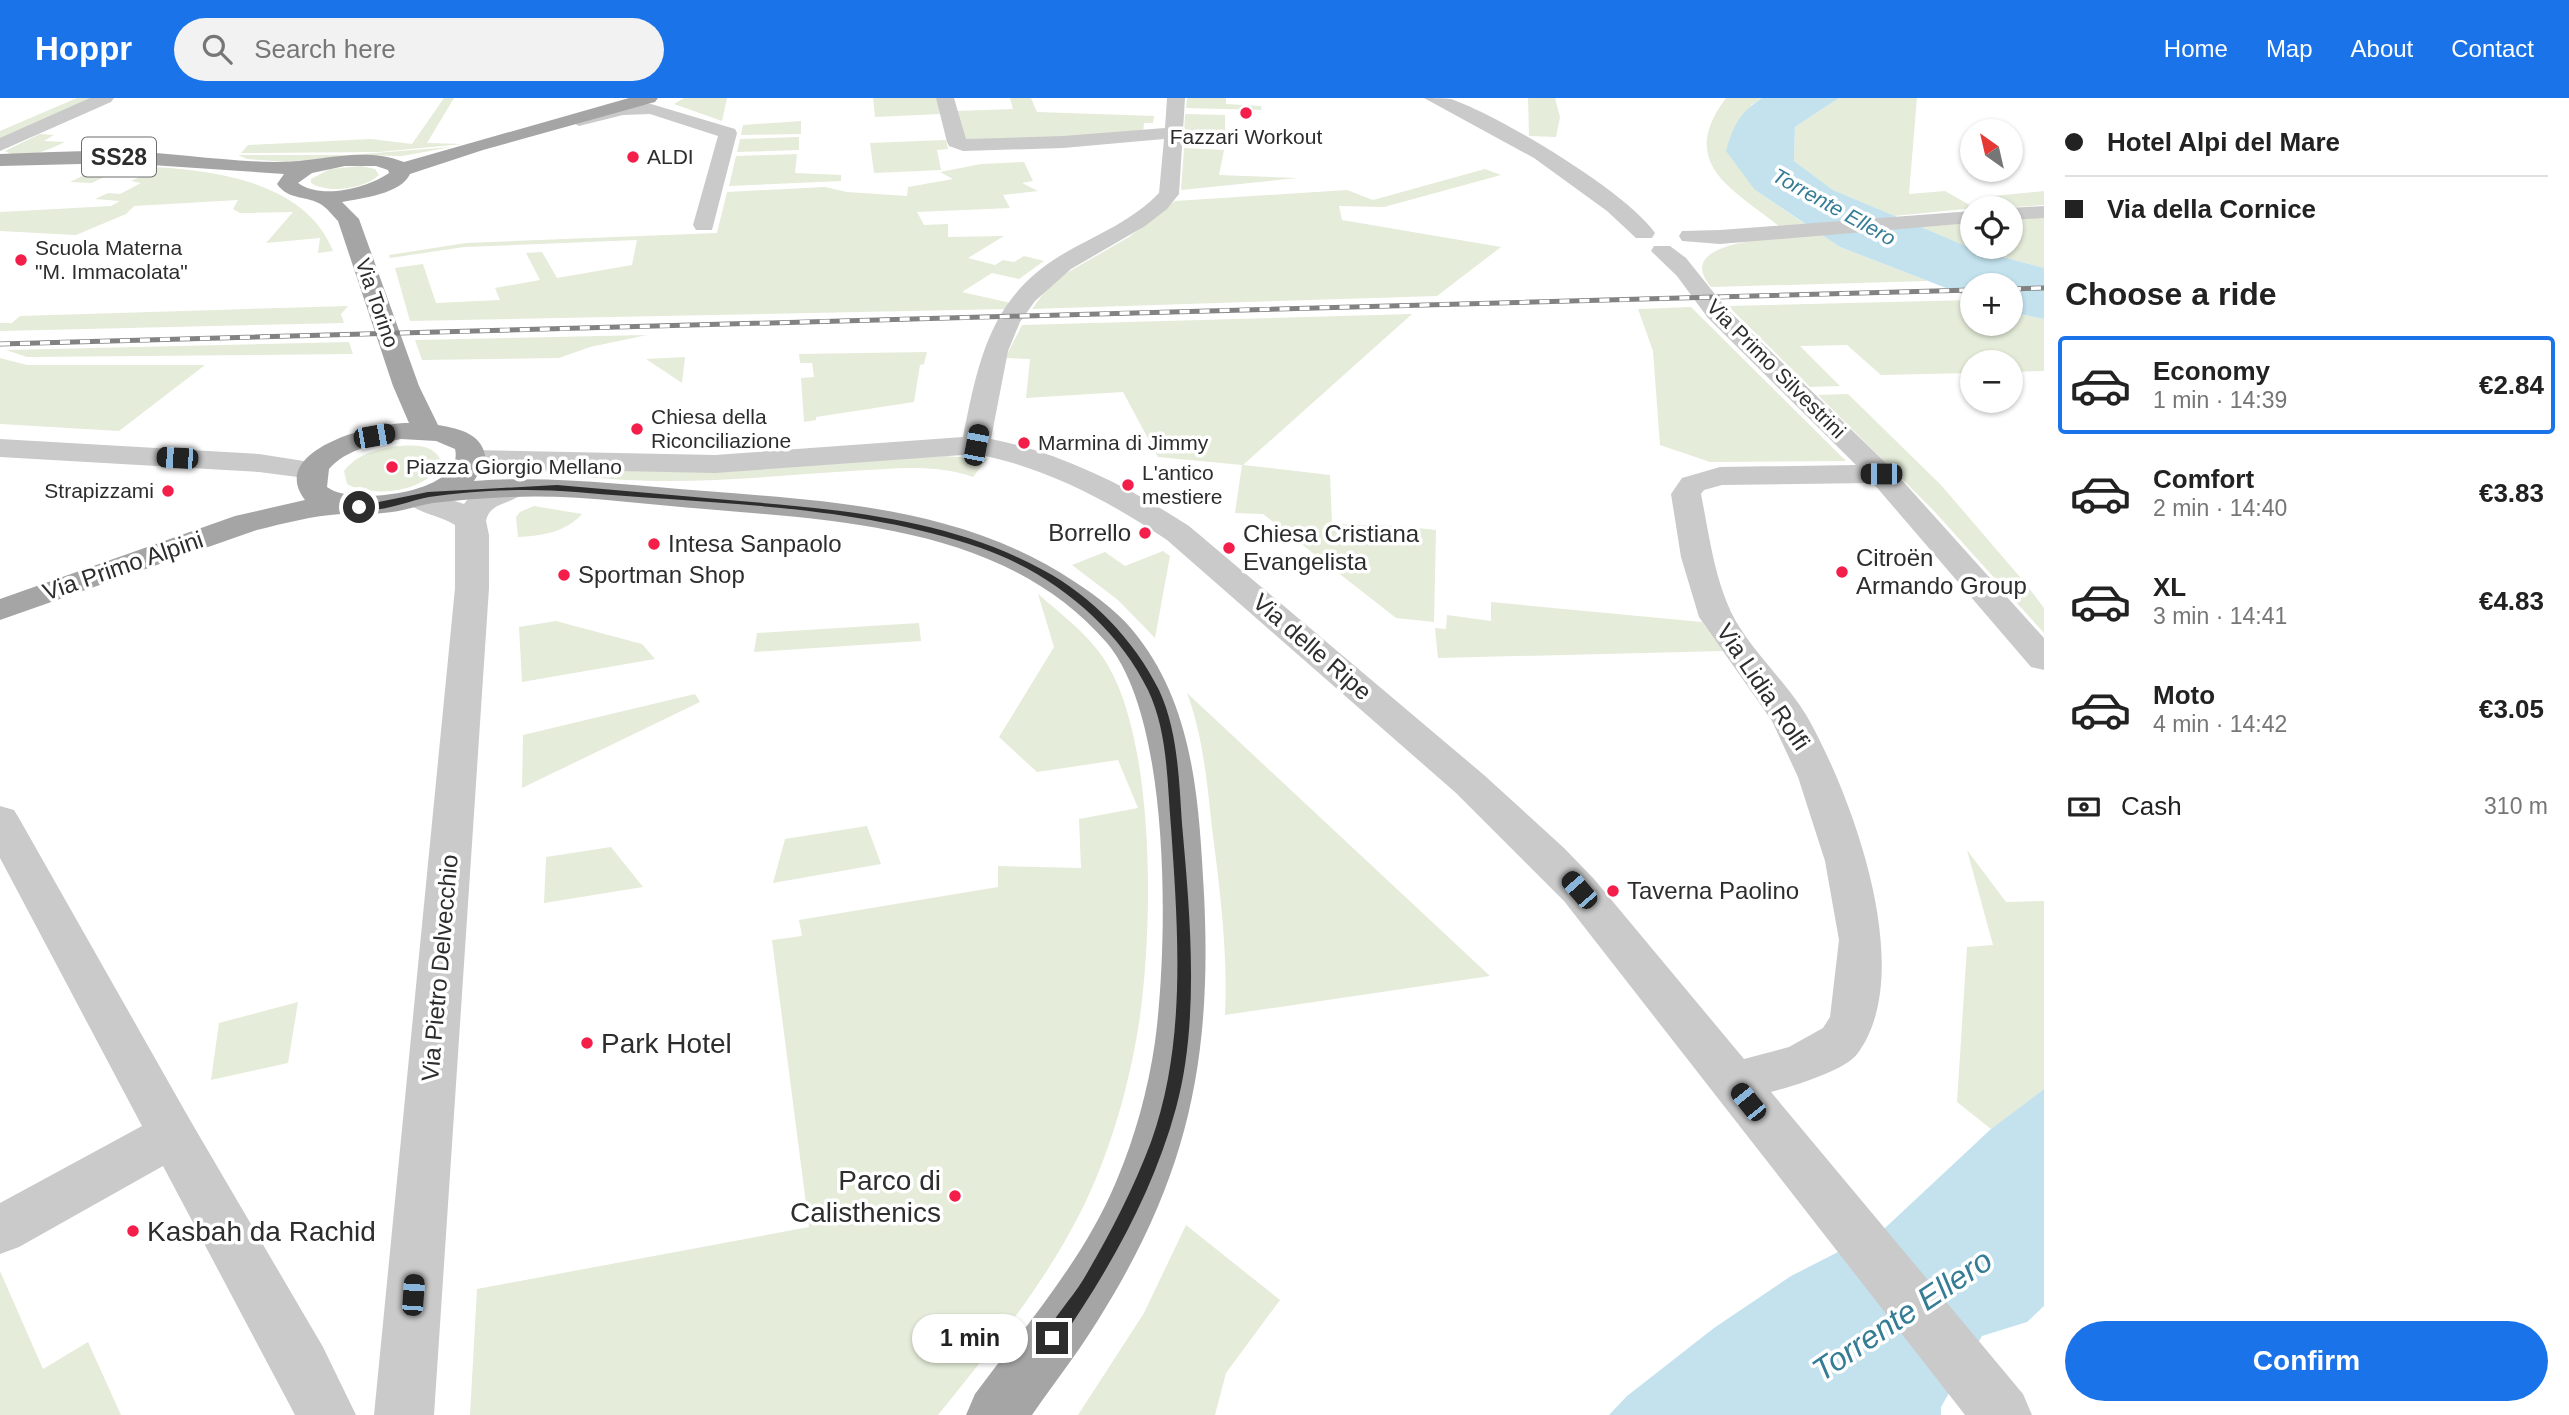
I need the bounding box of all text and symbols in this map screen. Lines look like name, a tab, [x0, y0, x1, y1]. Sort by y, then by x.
search box	[174, 18, 664, 81]
text: Hoppr	[35, 30, 132, 67]
icon: search	[198, 30, 236, 68]
text: Search here	[254, 34, 396, 64]
text: Home	[2164, 35, 2228, 62]
text: Map	[2266, 35, 2313, 62]
text: About	[2351, 35, 2413, 62]
text: Contact	[2451, 35, 2534, 62]
marker: Fazzari Workout	[1238, 105, 1254, 121]
north arrow	[1960, 119, 2023, 182]
map controls	[1960, 119, 2023, 413]
place label: Fazzari Workout	[1170, 125, 1322, 148]
text: Hotel Alpi del Mare	[2107, 127, 2340, 157]
road number: SS28	[82, 138, 156, 176]
place label: ALDI	[647, 145, 694, 168]
marker: ALDI	[625, 149, 641, 165]
water label: Torrente Ellero	[1769, 163, 1900, 250]
text: Via della Cornice	[2107, 194, 2316, 224]
button: locate	[1960, 196, 2023, 259]
place label: Scuola Materna "M. Immacolata"	[35, 236, 188, 283]
marker: Scuola Materna "M. Immacolata"	[13, 252, 29, 268]
street label: Via Torino	[352, 255, 403, 350]
button: +	[1960, 273, 2023, 336]
text: Choose a ride	[2065, 276, 2277, 312]
street label: Via Primo Silvestrini	[1702, 295, 1850, 443]
button: −	[1960, 350, 2023, 413]
icon: car	[2069, 354, 2132, 417]
text: Economy	[2153, 356, 2270, 386]
text: €2.84	[2479, 370, 2544, 400]
text: 1 min · 14:39	[2153, 387, 2287, 413]
place label: Chiesa della Riconciliazione	[651, 405, 791, 452]
marker: Chiesa della Riconciliazione	[629, 421, 645, 437]
car	[352, 422, 397, 450]
car	[962, 422, 991, 468]
place label: Marmina di Jimmy	[1038, 431, 1209, 454]
marker: Marmina di Jimmy	[1016, 435, 1032, 451]
car	[156, 446, 199, 470]
place label: Piazza Giorgio Mellano	[406, 455, 622, 478]
marker: Piazza Giorgio Mellano	[384, 459, 400, 475]
place label: L'antico mestiere	[1142, 461, 1223, 508]
icon: car	[2069, 462, 2132, 525]
car	[1861, 464, 1903, 485]
text: Comfort	[2153, 464, 2254, 494]
marker: L'antico mestiere	[1120, 477, 1136, 493]
text: €3.83	[2479, 478, 2544, 508]
place label: Strapizzami	[44, 479, 154, 502]
marker: Strapizzami	[160, 483, 176, 499]
route start	[343, 491, 375, 523]
text: 2 min · 14:40	[2153, 495, 2287, 521]
place label: Borrello	[1048, 519, 1131, 546]
place label: Chiesa Cristiana Evangelista	[1243, 520, 1420, 575]
street label: Via Primo Alpini	[39, 525, 206, 606]
marker: Borrello	[1137, 525, 1153, 541]
place label: Intesa Sanpaolo	[668, 530, 841, 557]
marker: Intesa Sanpaolo	[646, 536, 662, 552]
marker: Chiesa Cristiana Evangelista	[1221, 540, 1237, 556]
place label: Citroën Armando Group	[1856, 544, 2027, 599]
place label: Sportman Shop	[578, 561, 745, 588]
marker: Citroën Armando Group	[1834, 564, 1850, 580]
marker: Sportman Shop	[556, 567, 572, 583]
icon: car	[2069, 570, 2132, 633]
text: XL	[2153, 572, 2186, 602]
text: €4.83	[2479, 586, 2544, 616]
street label: Via delle Ripe	[1248, 588, 1377, 705]
text: 3 min · 14:41	[2153, 603, 2287, 629]
street label: Via Lidia Rolfi	[1711, 619, 1816, 755]
icon: car	[2069, 678, 2132, 741]
text: Moto	[2153, 680, 2215, 710]
text: €3.05	[2479, 694, 2544, 724]
text: 4 min · 14:42	[2153, 711, 2287, 737]
icon: cash	[2065, 788, 2103, 826]
text: Cash	[2121, 791, 2182, 821]
text: 310 m	[2484, 793, 2548, 819]
street label: Via Pietro Delvecchio	[416, 853, 463, 1083]
car	[1558, 867, 1601, 913]
place label: Taverna Paolino	[1627, 877, 1799, 904]
marker: Taverna Paolino	[1605, 883, 1621, 899]
place label: Park Hotel	[601, 1028, 732, 1059]
marker: Park Hotel	[579, 1035, 595, 1051]
car	[1727, 1079, 1770, 1125]
place label: Parco di Calisthenics	[790, 1165, 941, 1228]
marker: Parco di Calisthenics	[947, 1188, 963, 1204]
place label: Kasbah da Rachid	[147, 1216, 376, 1247]
marker: Kasbah da Rachid	[125, 1223, 141, 1239]
water label: Torrente Ellero	[1805, 1242, 1999, 1388]
car	[402, 1273, 425, 1317]
callout: 1 min	[912, 1314, 1028, 1362]
button: Confirm	[2065, 1321, 2548, 1401]
route end	[1036, 1322, 1068, 1354]
text: 1 min	[940, 1325, 1000, 1351]

